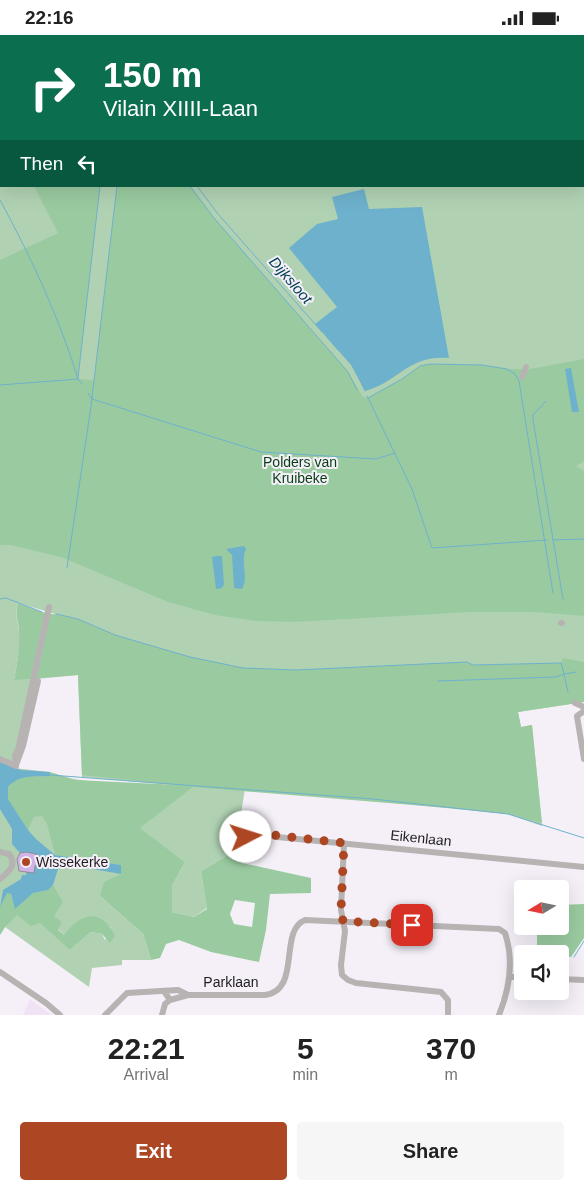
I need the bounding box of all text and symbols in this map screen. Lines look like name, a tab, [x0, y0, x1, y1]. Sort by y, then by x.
text: 22:16	[25, 7, 74, 28]
icon: right	[20, 55, 85, 120]
text: 150 m	[103, 55, 202, 94]
text: Vilain XIIII-Laan	[103, 96, 258, 121]
icon: left	[73, 150, 101, 178]
text: Then	[20, 153, 63, 174]
water label: Dijksloot	[266, 253, 317, 308]
park label: Polders van Kruibeke	[263, 454, 337, 486]
position arrow	[219, 810, 271, 862]
street label: Eikenlaan	[390, 827, 452, 849]
place label: Wissekerke	[36, 854, 109, 870]
marker: Wissekerke	[20, 856, 32, 868]
north arrow	[514, 880, 569, 935]
map controls	[514, 880, 569, 1000]
pin	[391, 904, 433, 946]
icon: arrive	[398, 911, 426, 939]
button: sound	[514, 945, 569, 1000]
street label: Parklaan	[203, 974, 259, 990]
text: 22:21	[108, 1032, 185, 1065]
text: 5	[297, 1032, 314, 1065]
text: 370	[426, 1032, 476, 1065]
text: Arrival	[124, 1066, 169, 1083]
text: min	[292, 1066, 318, 1083]
text: m	[444, 1066, 458, 1083]
button: Exit	[20, 1122, 287, 1180]
button: Share	[297, 1122, 564, 1180]

